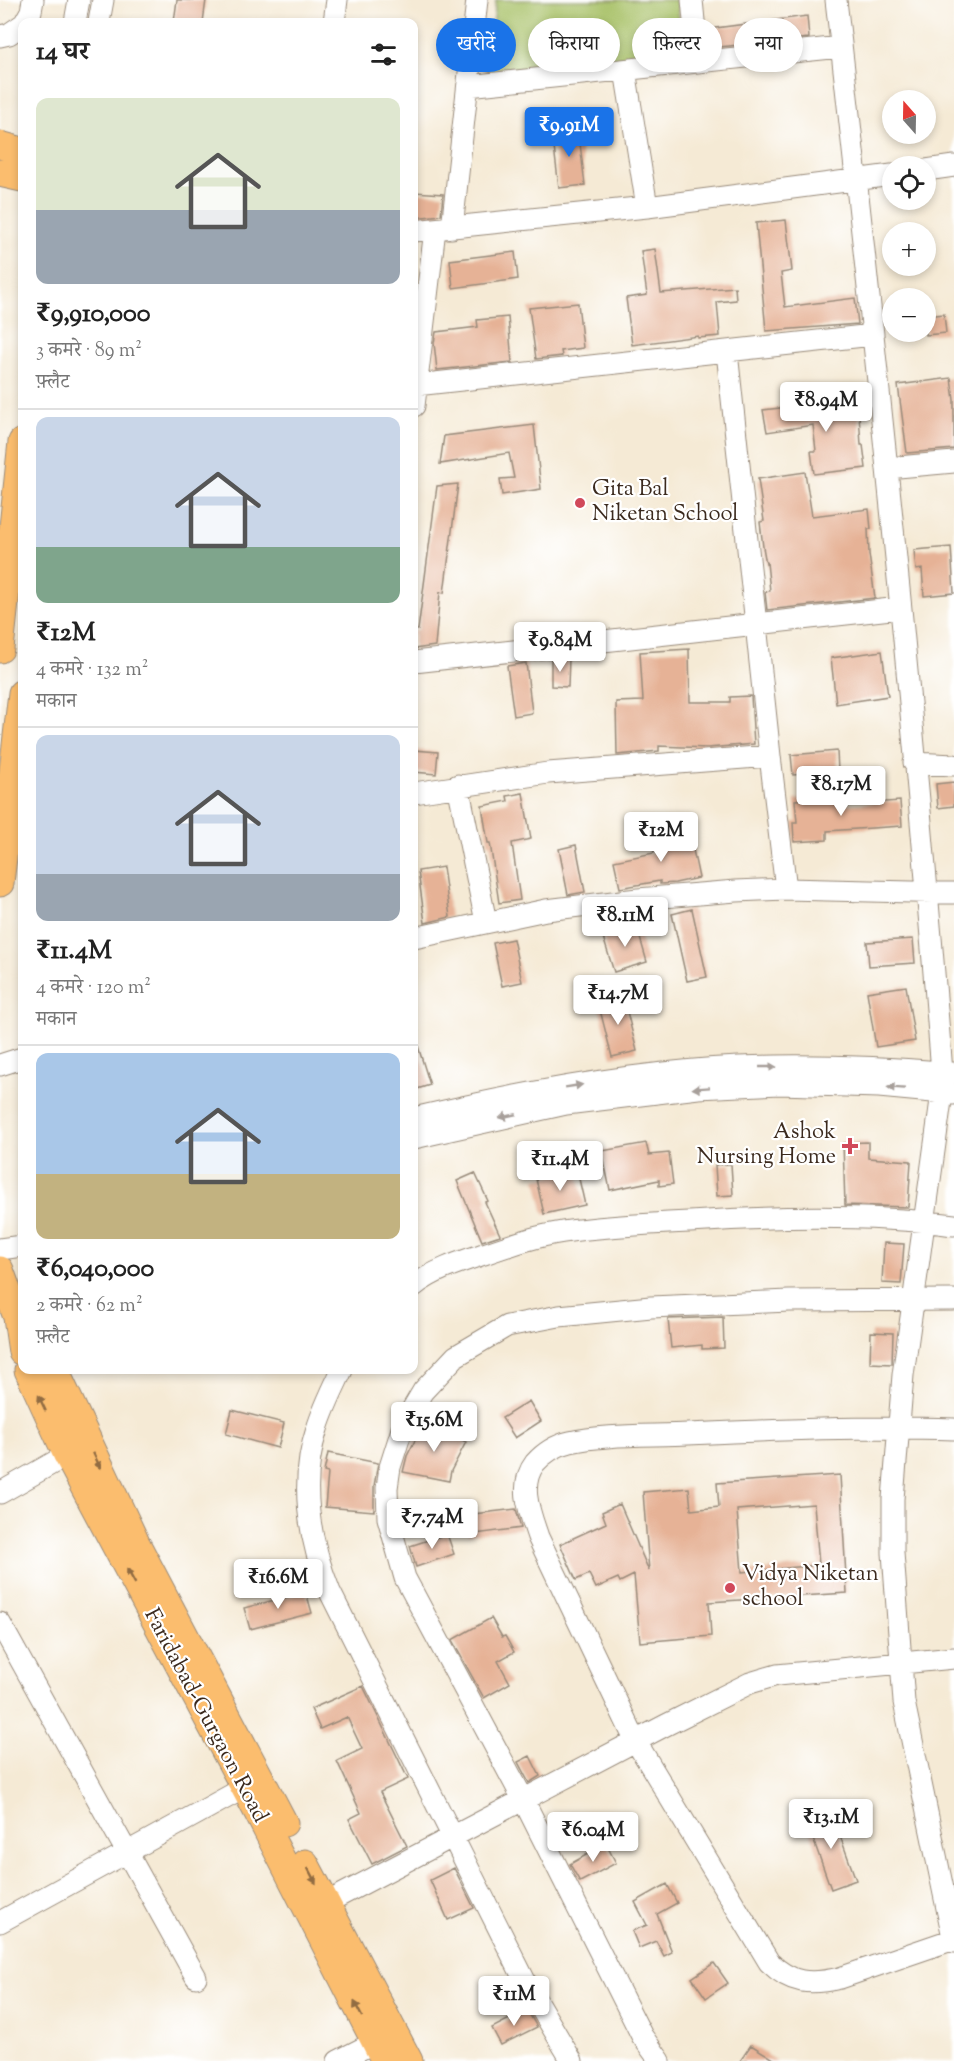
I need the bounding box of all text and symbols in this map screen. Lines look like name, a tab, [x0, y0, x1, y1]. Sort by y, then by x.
chip: खरीदें	[436, 18, 516, 72]
chip: किराया	[528, 18, 620, 72]
chip: फ़िल्टर	[632, 18, 722, 72]
chip: नया	[734, 18, 803, 72]
text: 14 घर	[36, 34, 89, 71]
icon: filters	[367, 38, 400, 71]
north arrow	[882, 90, 936, 144]
map controls	[882, 90, 936, 342]
pin: ₹9.91M	[520, 107, 618, 158]
text: ₹9.91M	[539, 112, 599, 141]
icon: home	[164, 137, 272, 245]
button: locate	[882, 156, 936, 210]
button: +	[882, 222, 936, 276]
button: −	[882, 288, 936, 342]
text: ₹9,910,000	[36, 296, 151, 333]
text: 3 कमरे · 89 m²	[36, 337, 142, 366]
text: फ़्लैट	[36, 369, 69, 398]
pin: ₹8.94M	[777, 382, 875, 433]
text: ₹8.94M	[794, 387, 858, 416]
icon: home	[164, 456, 272, 564]
place label: Gita Bal Niketan School	[592, 474, 739, 531]
marker: Gita Bal Niketan School	[573, 496, 587, 510]
text: ₹12M	[36, 615, 96, 652]
pin: ₹9.84M	[511, 622, 609, 673]
text: ₹9.84M	[528, 627, 592, 656]
text: 4 कमरे · 132 m²	[36, 656, 149, 685]
text: मकान	[36, 688, 77, 717]
pin: ₹8.17M	[792, 766, 890, 817]
text: ₹8.17M	[810, 771, 872, 800]
icon: home	[164, 774, 272, 882]
pin: ₹12M	[625, 812, 697, 863]
text: ₹12M	[638, 817, 684, 846]
pin: ₹8.11M	[576, 897, 674, 948]
text: ₹8.11M	[596, 902, 654, 931]
text: ₹11.4M	[36, 933, 112, 970]
text: 4 कमरे · 120 m²	[36, 974, 151, 1003]
pin: ₹14.7M	[569, 975, 667, 1026]
text: ₹14.7M	[587, 980, 649, 1009]
text: मकान	[36, 1006, 77, 1035]
one-way arrow	[759, 1062, 778, 1072]
one-way arrow	[565, 1082, 584, 1091]
one-way arrow	[886, 1083, 905, 1092]
one-way arrow	[692, 1084, 711, 1093]
icon: home	[164, 1092, 272, 1200]
one-way arrow	[499, 1112, 518, 1121]
place label: Ashok Nursing Home	[697, 1117, 836, 1174]
marker: Ashok Nursing Home	[841, 1137, 859, 1155]
pin: ₹11.4M	[511, 1141, 609, 1192]
text: ₹11.4M	[531, 1146, 589, 1175]
text: ₹6,040,000	[36, 1251, 154, 1288]
text: 2 कमरे · 62 m²	[36, 1292, 143, 1321]
text: फ़्लैट	[36, 1324, 69, 1353]
one-way arrow	[37, 1394, 46, 1411]
pin: ₹15.6M	[385, 1402, 483, 1453]
text: ₹15.6M	[405, 1407, 463, 1436]
one-way arrow	[93, 1452, 102, 1469]
pin: ₹7.74M	[383, 1499, 481, 1550]
text: ₹7.74M	[401, 1504, 463, 1533]
pin: ₹16.6M	[229, 1559, 327, 1610]
place label: Vidya Niketan school	[742, 1559, 879, 1616]
text: ₹16.6M	[248, 1564, 308, 1593]
one-way arrow	[126, 1568, 136, 1585]
marker: Vidya Niketan school	[723, 1581, 737, 1595]
street label: Faridabad-Gurgaon Road	[135, 1603, 275, 1829]
pin: ₹13.1M	[782, 1799, 880, 1850]
text: ₹13.1M	[803, 1804, 859, 1833]
pin: ₹6.04M	[544, 1812, 642, 1863]
text: ₹6.04M	[561, 1817, 625, 1846]
one-way arrow	[307, 1868, 317, 1885]
pin: ₹11M	[478, 1976, 550, 2027]
text: ₹11M	[492, 1981, 536, 2010]
one-way arrow	[354, 2000, 364, 2018]

